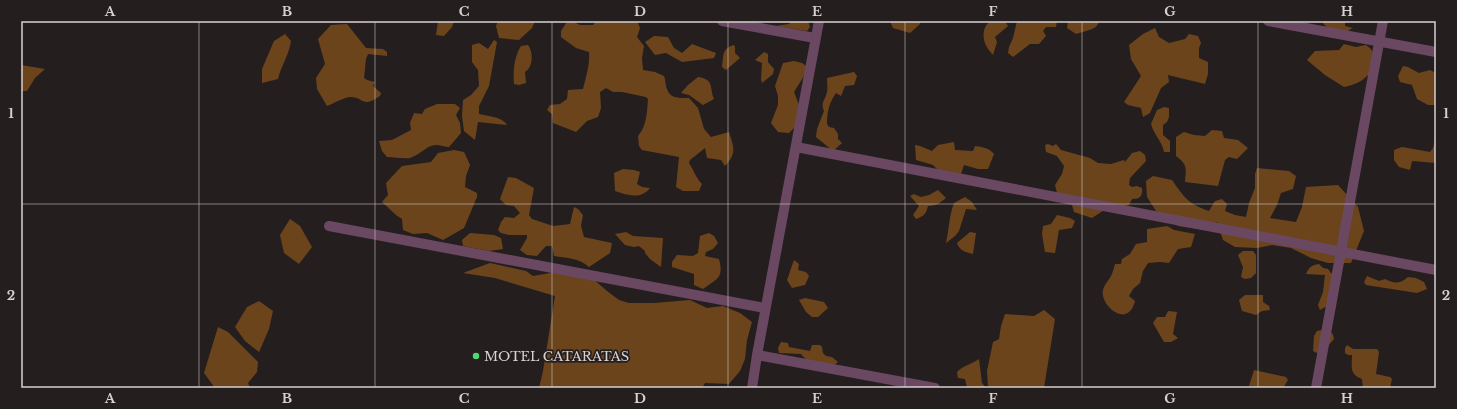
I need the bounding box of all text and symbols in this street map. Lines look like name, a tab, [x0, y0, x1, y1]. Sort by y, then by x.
text: A	[104, 3, 116, 20]
text: B	[282, 3, 292, 20]
text: C	[459, 3, 470, 20]
text: D	[634, 3, 646, 20]
text: E	[812, 3, 822, 20]
text: F	[989, 3, 998, 20]
text: G	[1164, 3, 1176, 20]
text: H	[1341, 3, 1353, 20]
text: 1	[8, 105, 14, 122]
text: 1	[1443, 105, 1449, 122]
text: 2	[7, 287, 15, 304]
text: 2	[1442, 287, 1450, 304]
place label: MOTEL CATARATAS	[484, 348, 629, 365]
marker: MOTEL CATARATAS	[471, 351, 481, 361]
text: A	[104, 390, 116, 407]
text: B	[282, 390, 292, 407]
text: C	[459, 390, 470, 407]
text: D	[634, 390, 646, 407]
text: E	[812, 390, 822, 407]
text: F	[989, 390, 998, 407]
text: G	[1164, 390, 1176, 407]
text: H	[1341, 390, 1353, 407]

